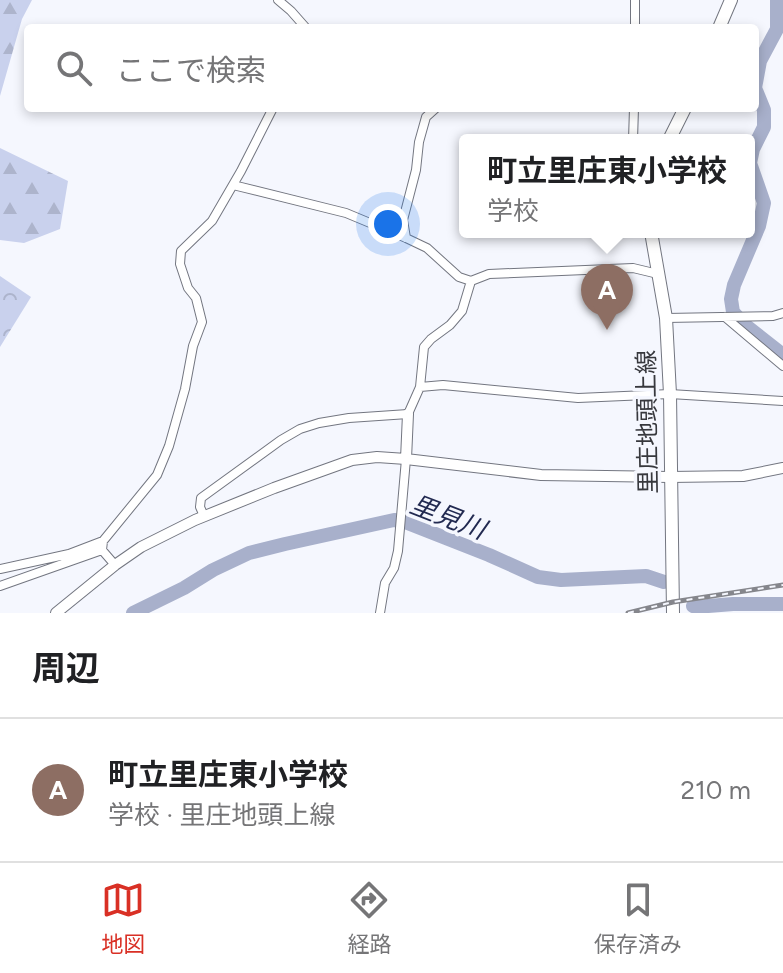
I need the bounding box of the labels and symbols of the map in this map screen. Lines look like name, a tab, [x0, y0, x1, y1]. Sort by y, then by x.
your location	[368, 204, 408, 244]
pin: A	[581, 264, 633, 330]
street label: 里庄地頭上線	[631, 350, 663, 494]
water label: 里見川	[406, 488, 493, 547]

